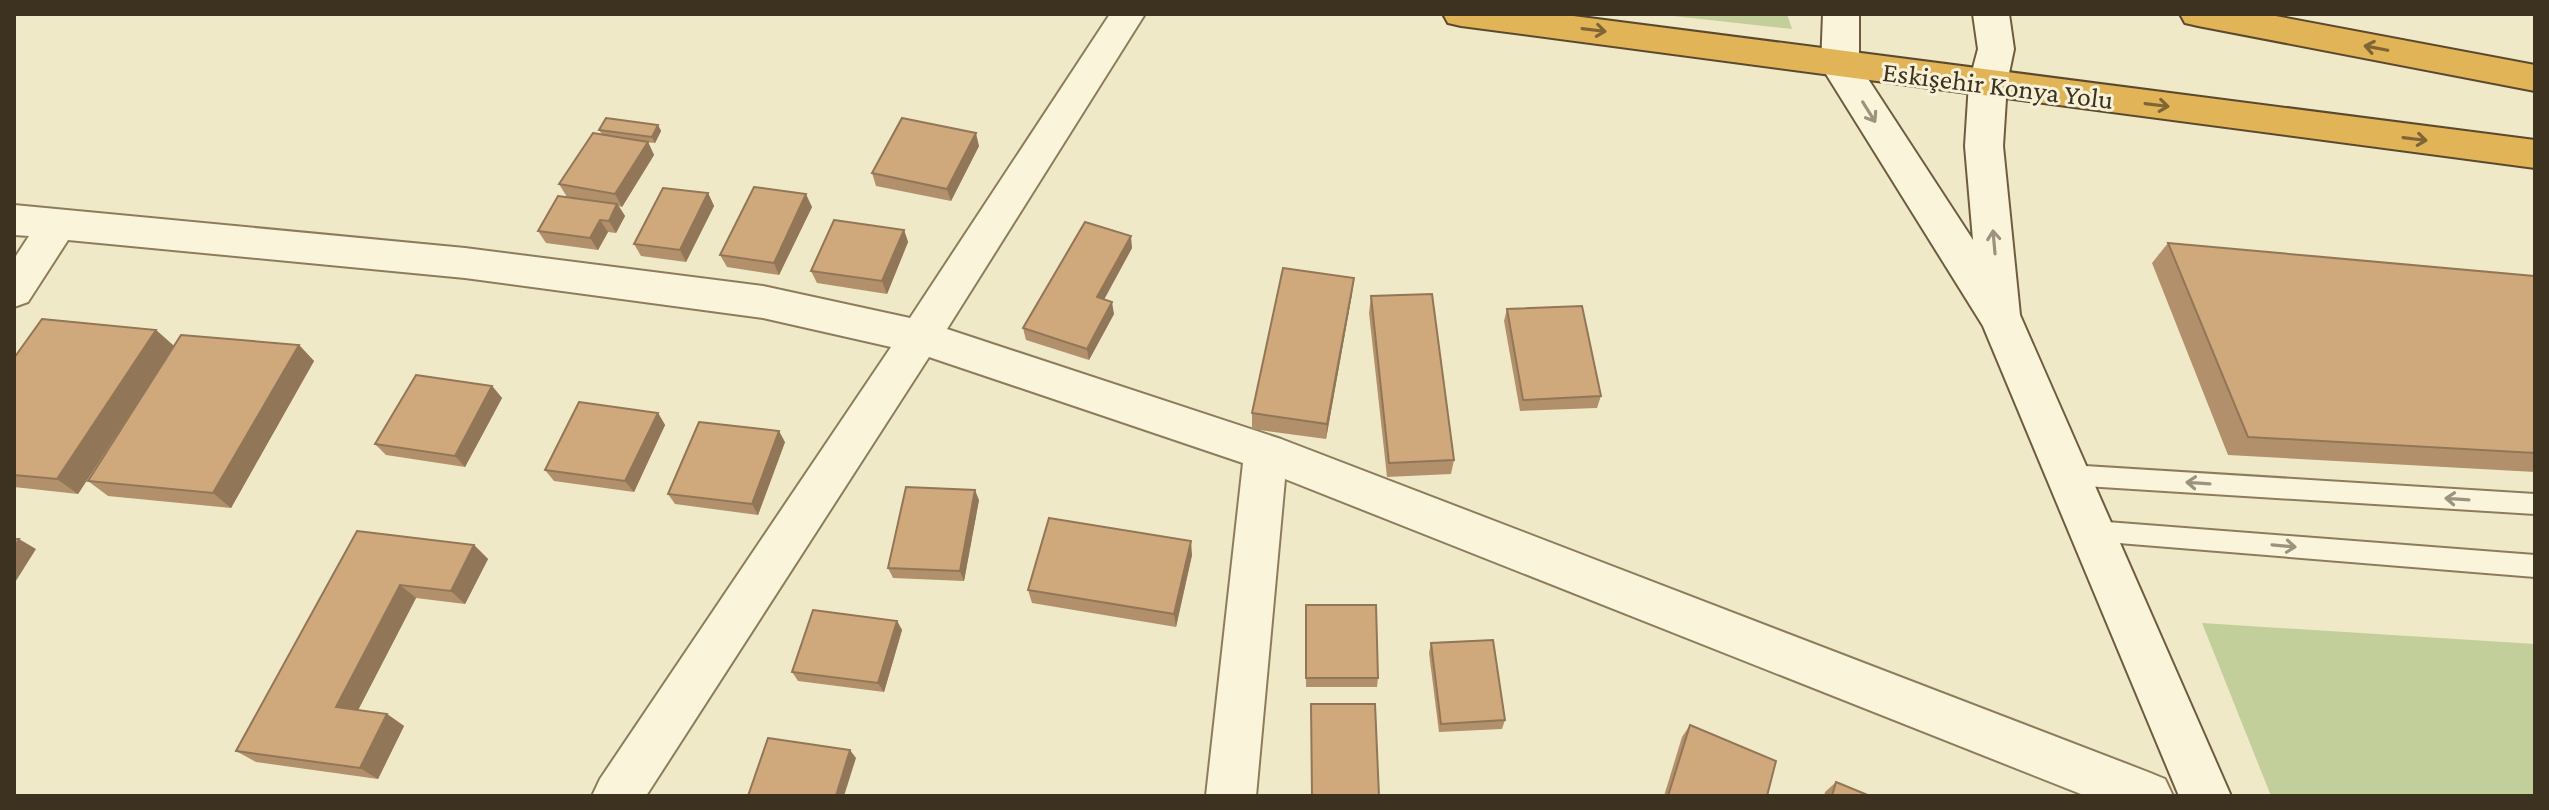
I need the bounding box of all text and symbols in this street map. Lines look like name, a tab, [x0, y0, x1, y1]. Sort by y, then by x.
one-way arrow	[1581, 23, 1606, 38]
one-way arrow	[2364, 40, 2389, 55]
street label: Eskişehir Konya Yolu	[1881, 56, 2115, 115]
one-way arrow	[2144, 98, 2169, 113]
one-way arrow	[1861, 100, 1878, 122]
one-way arrow	[2402, 132, 2427, 147]
one-way arrow	[1986, 229, 2001, 256]
one-way arrow	[2185, 475, 2212, 490]
one-way arrow	[2444, 491, 2471, 506]
one-way arrow	[2270, 539, 2297, 554]

